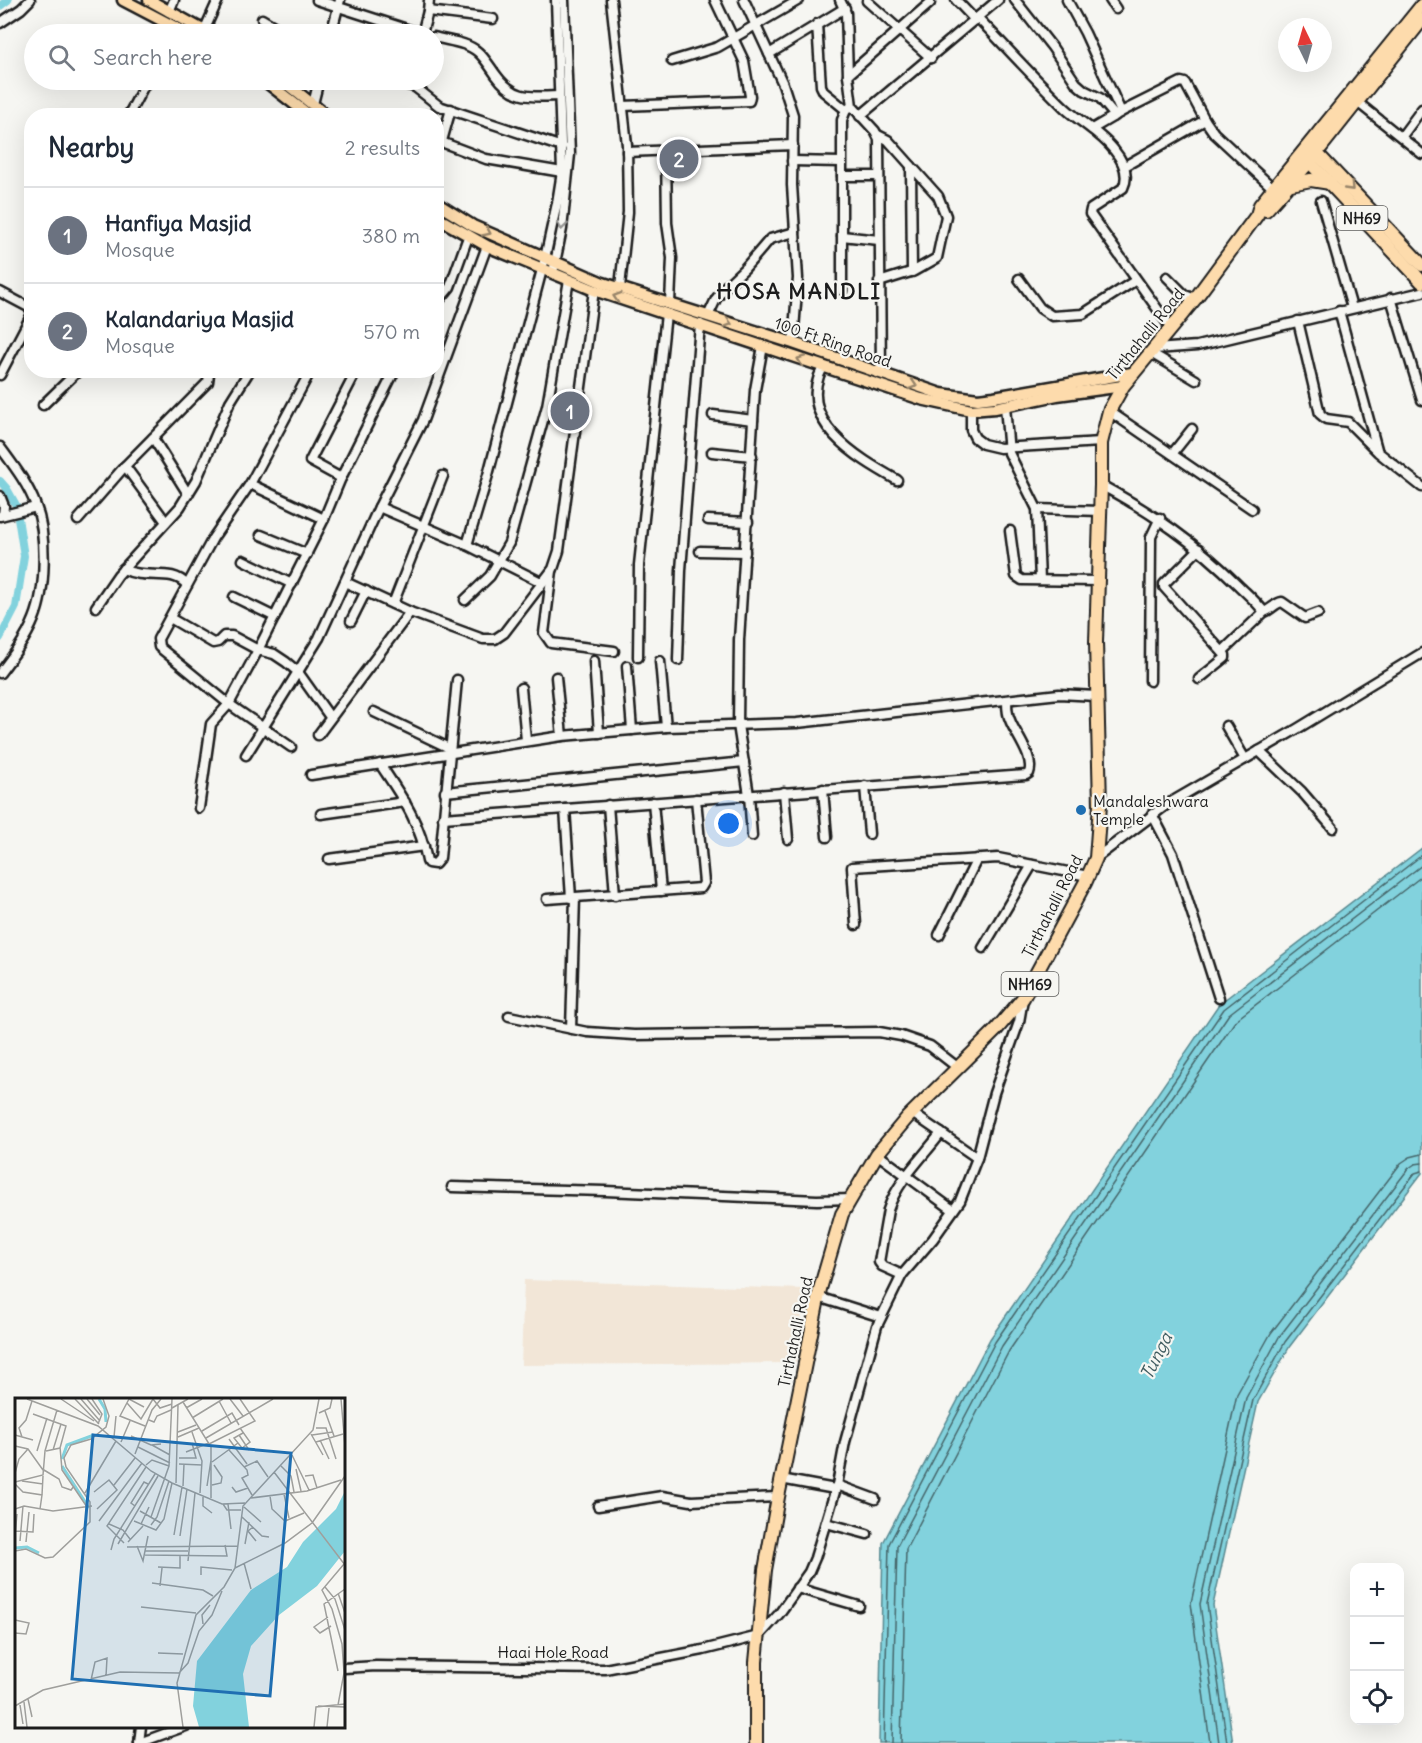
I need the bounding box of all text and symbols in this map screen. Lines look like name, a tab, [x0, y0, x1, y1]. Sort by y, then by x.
north arrow	[1278, 18, 1332, 72]
search box	[24, 24, 444, 90]
icon: search	[45, 41, 78, 74]
text: Search here	[93, 43, 212, 71]
text: Nearby	[48, 131, 134, 164]
text: 2 results	[345, 135, 420, 160]
pin: 2	[660, 136, 698, 182]
one-way arrow	[1343, 180, 1354, 191]
road number: NH69	[1336, 206, 1388, 230]
text: Hanfiya Masjid	[105, 209, 251, 237]
one-way arrow	[556, 221, 568, 231]
text: 1	[64, 223, 71, 248]
text: 380 m	[362, 223, 420, 248]
one-way arrow	[481, 225, 492, 237]
text: Mosque	[105, 237, 175, 262]
district label: HOSA MANDLI	[716, 277, 882, 305]
street label: Tirthahalli Road	[1102, 284, 1188, 384]
one-way arrow	[612, 292, 623, 305]
text: Kalandariya Masjid	[105, 305, 294, 333]
street label: 100 Ft Ring Road	[772, 313, 894, 371]
one-way arrow	[722, 315, 733, 328]
text: 2	[62, 319, 73, 344]
text: 570 m	[363, 319, 420, 344]
text: Mosque	[105, 333, 175, 358]
one-way arrow	[796, 354, 807, 367]
one-way arrow	[907, 378, 918, 390]
pin: 1	[550, 388, 590, 434]
place label: Mandaleshwara Temple	[1093, 791, 1209, 829]
marker: Mandaleshwara Temple	[1074, 803, 1088, 817]
your location	[714, 809, 743, 838]
street label: Tirthahalli Road	[1018, 851, 1086, 961]
road number: NH169	[1002, 972, 1058, 996]
street label: Tirthahalli Road	[774, 1275, 816, 1389]
water label: Tunga	[1135, 1327, 1178, 1383]
inset map	[15, 1398, 345, 1728]
map controls	[1350, 1563, 1404, 1725]
button: +	[1350, 1563, 1404, 1617]
button: −	[1350, 1617, 1404, 1671]
street label: Haai Hole Road	[497, 1642, 609, 1662]
button: locate	[1350, 1671, 1404, 1725]

